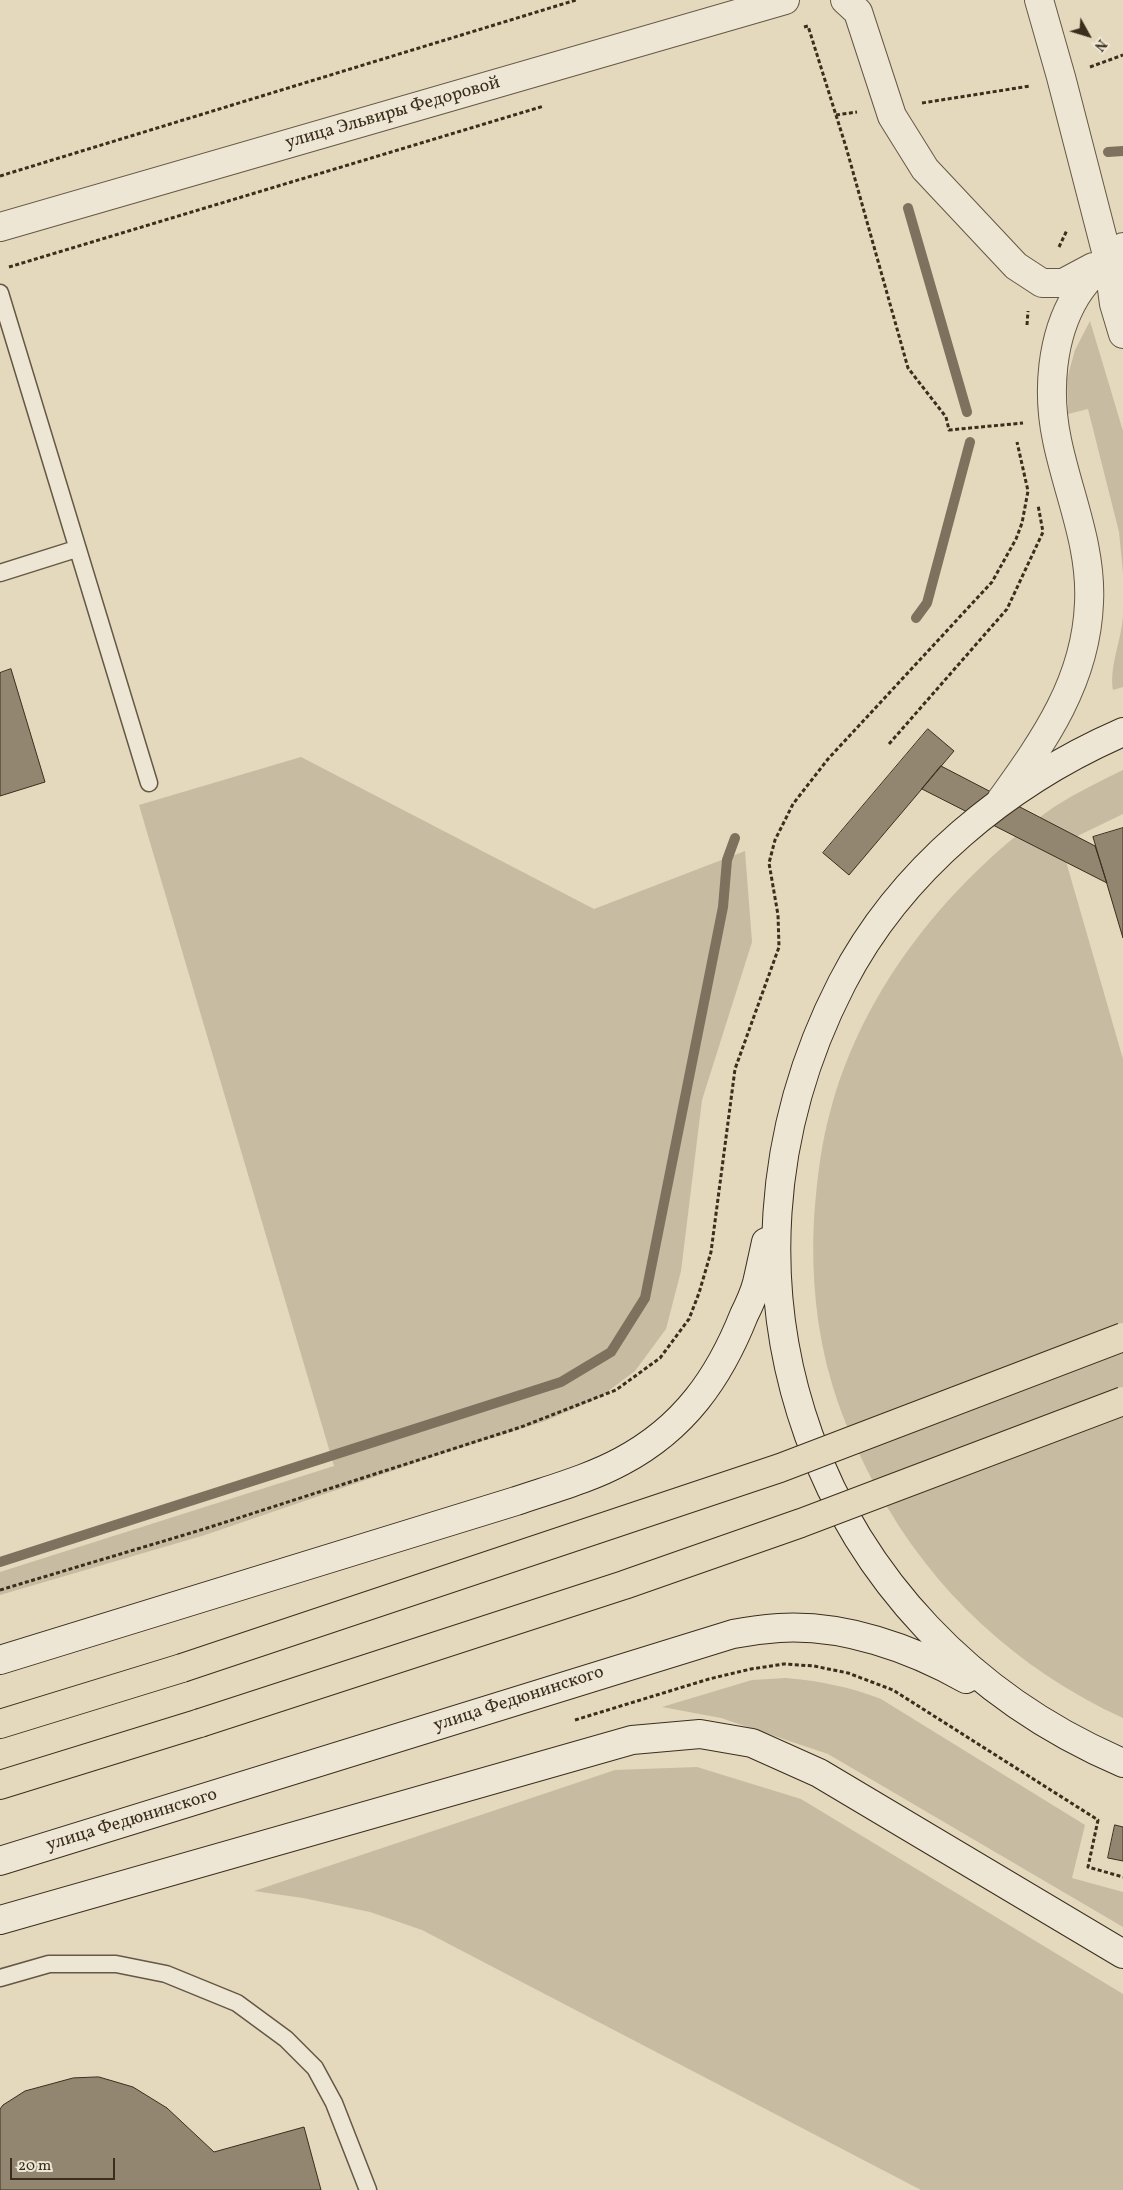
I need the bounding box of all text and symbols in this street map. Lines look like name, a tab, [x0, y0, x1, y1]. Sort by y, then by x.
north arrow	[1063, 10, 1113, 60]
text: N	[1089, 35, 1111, 55]
street label: улица Эльвиры Федоровой	[283, 73, 503, 155]
street label: улица Федюнинского	[431, 1662, 607, 1738]
street label: улица Федюнинского	[44, 1785, 220, 1857]
scale bar	[12, 2148, 118, 2180]
text: 20 m	[18, 2156, 51, 2177]

